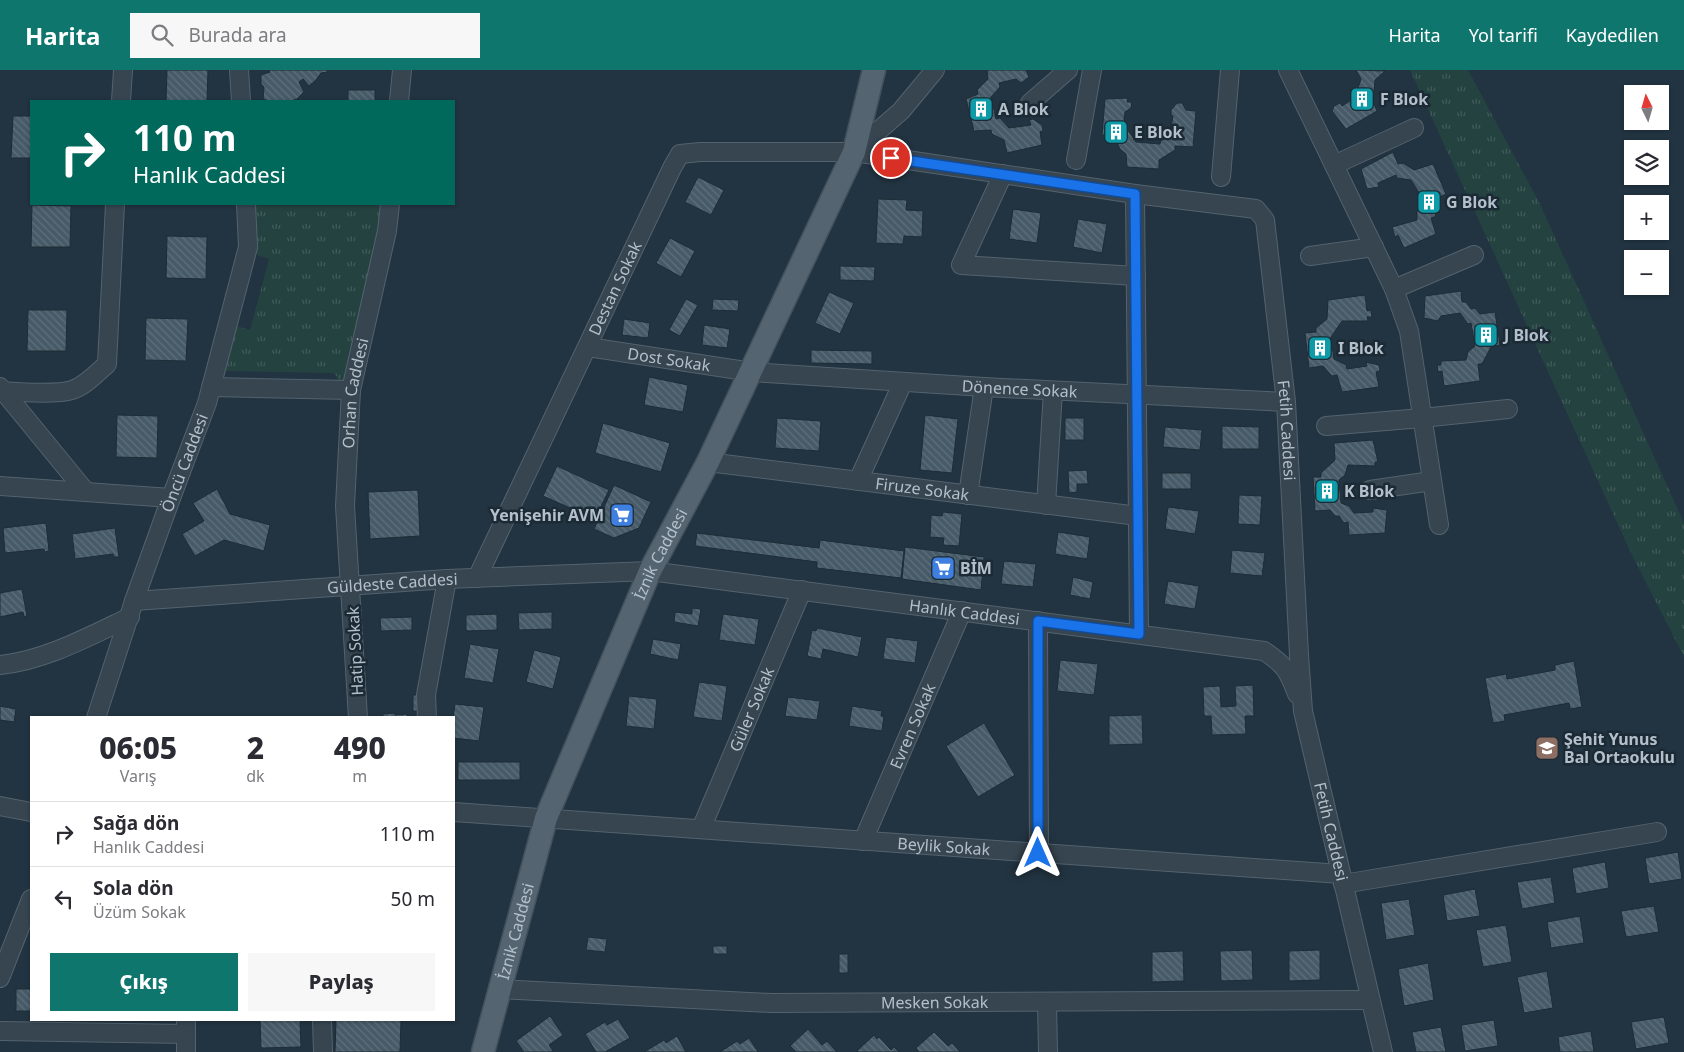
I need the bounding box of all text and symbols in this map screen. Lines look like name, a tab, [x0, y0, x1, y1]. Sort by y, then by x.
search box	[130, 13, 480, 58]
text: Harita	[25, 19, 100, 52]
icon: search	[148, 21, 176, 49]
text: Burada ara	[188, 22, 287, 48]
text: Harita	[1389, 23, 1441, 47]
text: Yol tarifi	[1469, 23, 1538, 47]
text: Kaydedilen	[1566, 23, 1659, 47]
north arrow	[1624, 85, 1669, 130]
map controls	[1624, 85, 1669, 295]
building icon: F Blok	[1349, 86, 1375, 112]
place label: F Blok	[1380, 88, 1428, 110]
building icon: A Blok	[968, 96, 994, 122]
place label: A Blok	[998, 98, 1049, 120]
text: 110 m	[133, 114, 236, 161]
building icon: E Blok	[1103, 119, 1129, 145]
icon: right	[50, 120, 115, 185]
place label: E Blok	[1134, 121, 1183, 143]
pin	[870, 137, 912, 179]
button: layers	[1624, 140, 1669, 185]
icon: arrive	[877, 144, 905, 172]
text: Hanlık Caddesi	[133, 159, 286, 189]
building icon: G Blok	[1416, 189, 1442, 215]
place label: G Blok	[1446, 191, 1497, 213]
button: +	[1624, 195, 1669, 240]
street label: Destan Sokak	[583, 237, 647, 339]
button: −	[1624, 250, 1669, 295]
building icon: J Blok	[1473, 322, 1499, 348]
place label: J Blok	[1502, 324, 1549, 346]
building icon: I Blok	[1307, 335, 1333, 361]
street label: Orhan Caddesi	[337, 336, 373, 449]
place label: I Blok	[1338, 337, 1384, 359]
street label: Dost Sokak	[626, 342, 712, 377]
street label: Dönence Sokak	[961, 375, 1078, 403]
street label: Fetih Caddesi	[1273, 379, 1301, 481]
street label: Öncü Caddesi	[156, 410, 213, 515]
street label: Firuze Sokak	[874, 472, 971, 506]
building icon: K Blok	[1314, 478, 1340, 504]
place label: K Blok	[1344, 480, 1394, 502]
supermarket icon: Yenişehir AVM	[609, 502, 635, 528]
place label: Yenişehir AVM	[490, 504, 604, 526]
street label: İznik Caddesi	[628, 505, 692, 603]
supermarket icon: BİM	[930, 555, 956, 581]
place label: BİM	[960, 557, 992, 579]
street label: Güldeste Caddesi	[326, 568, 458, 598]
street label: Hanlık Caddesi	[908, 594, 1021, 630]
street label: Hatip Sokak	[342, 605, 368, 696]
street label: Güler Sokak	[724, 663, 779, 755]
street label: Evren Sokak	[884, 680, 941, 772]
text: 06:05	[99, 727, 177, 768]
text: 2	[247, 727, 264, 768]
text: 490	[334, 727, 386, 768]
place label: Şehit Yunus Bal Ortaokulu	[1564, 728, 1675, 768]
school or university icon: Şehit Yunus Bal Ortaokulu	[1534, 735, 1560, 761]
text: Varış	[120, 765, 156, 787]
text: dk	[246, 765, 265, 787]
text: m	[352, 765, 367, 787]
street label: Fetih Caddesi	[1309, 780, 1354, 883]
text: Sağa dön	[93, 810, 179, 836]
icon: right	[50, 820, 78, 848]
text: 110 m	[380, 821, 435, 847]
position arrow	[1011, 826, 1063, 878]
street label: Beylik Sokak	[897, 832, 991, 860]
text: Hanlık Caddesi	[93, 836, 204, 858]
text: Sola dön	[93, 875, 174, 901]
street label: İznik Caddesi	[492, 880, 539, 982]
icon: left	[50, 885, 78, 913]
text: 50 m	[391, 886, 435, 912]
text: Üzüm Sokak	[93, 901, 186, 923]
button: Çıkış	[50, 953, 238, 1011]
button: Paylaş	[248, 953, 435, 1011]
street label: Mesken Sokak	[881, 991, 989, 1013]

